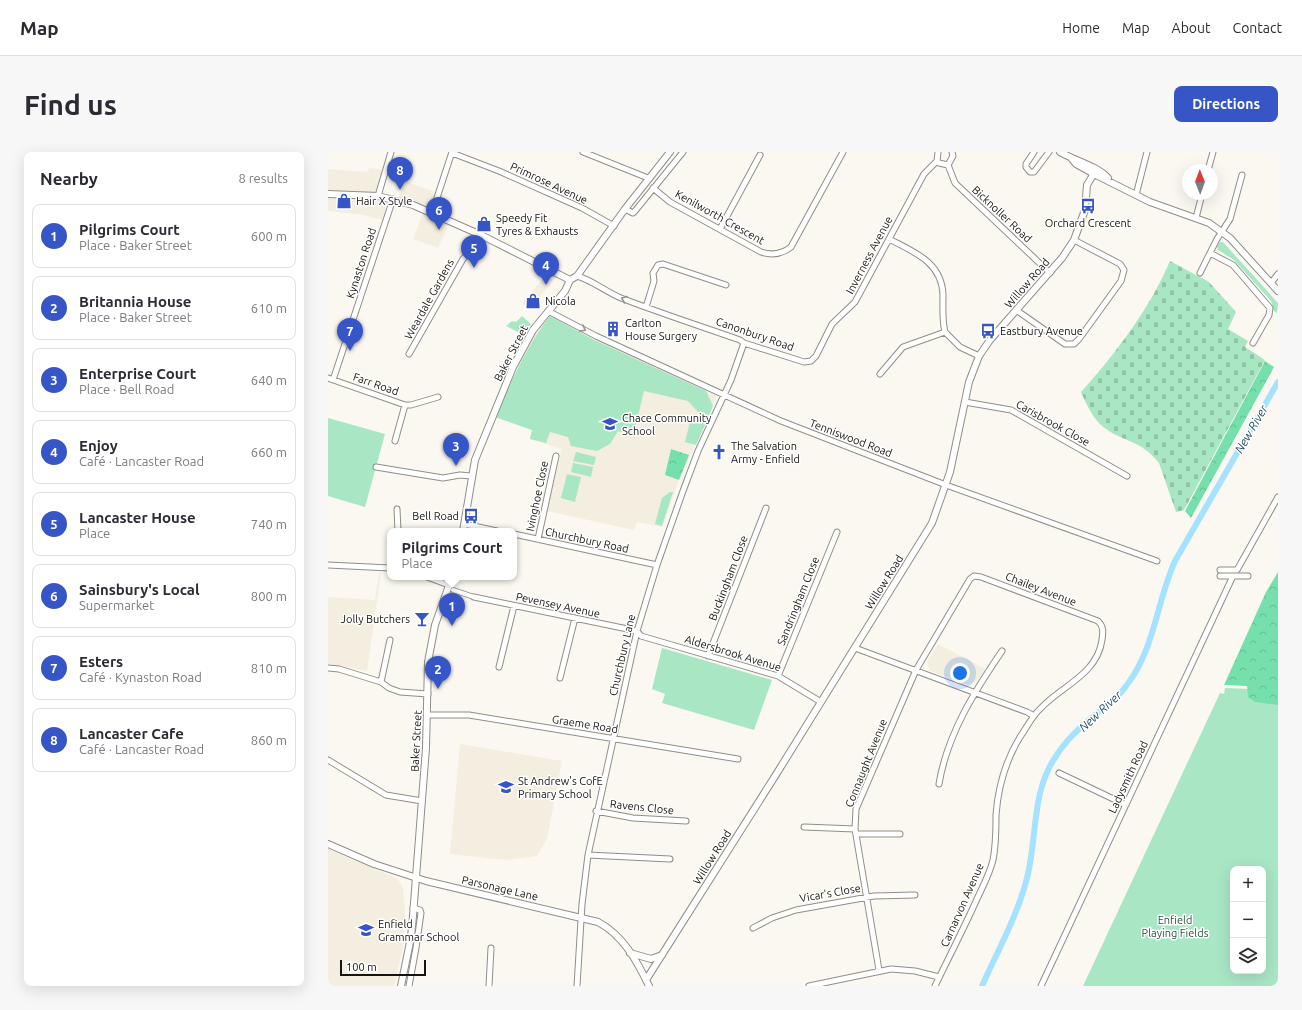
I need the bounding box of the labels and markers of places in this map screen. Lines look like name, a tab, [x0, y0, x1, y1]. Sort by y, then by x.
pin: 8	[387, 157, 413, 190]
shop icon: Hair X Style	[335, 192, 353, 210]
place label: Hair X Style	[356, 195, 412, 207]
pin: 6	[426, 197, 452, 230]
bus stop icon: Orchard Crescent	[1079, 197, 1097, 215]
place label: Speedy Fit Tyres & Exhausts	[496, 212, 579, 237]
shop icon: Speedy Fit Tyres & Exhausts	[475, 215, 493, 233]
place label: Orchard Crescent	[1045, 217, 1132, 229]
pin: 5	[461, 235, 487, 268]
pin: 4	[533, 252, 559, 285]
shop icon: Nicola	[524, 292, 542, 310]
place label: Nicola	[545, 295, 576, 307]
place label: Carlton House Surgery	[625, 317, 698, 342]
pin: 7	[337, 318, 363, 351]
building icon: Carlton House Surgery	[604, 320, 622, 338]
bus stop icon: Eastbury Avenue	[979, 322, 997, 340]
place label: Eastbury Avenue	[1000, 325, 1083, 337]
place label: Chace Community School	[622, 412, 712, 437]
school or university icon: Chace Community School	[601, 415, 619, 433]
pin: 3	[443, 433, 469, 466]
place label: The Salvation Army - Enfield	[731, 440, 800, 465]
church icon: The Salvation Army - Enfield	[710, 443, 728, 461]
bus stop icon: Bell Road	[462, 507, 480, 525]
place label: Bell Road	[412, 510, 459, 522]
pin: 1	[439, 593, 465, 626]
bar icon: Jolly Butchers	[413, 610, 431, 628]
place label: Jolly Butchers	[341, 613, 410, 625]
pin: 2	[425, 656, 451, 689]
place label: St Andrew's CofE Primary School	[518, 775, 603, 800]
school or university icon: St Andrew's CofE Primary School	[497, 778, 515, 796]
place label: Enfield Grammar School	[378, 918, 459, 943]
school or university icon: Enfield Grammar School	[357, 921, 375, 939]

